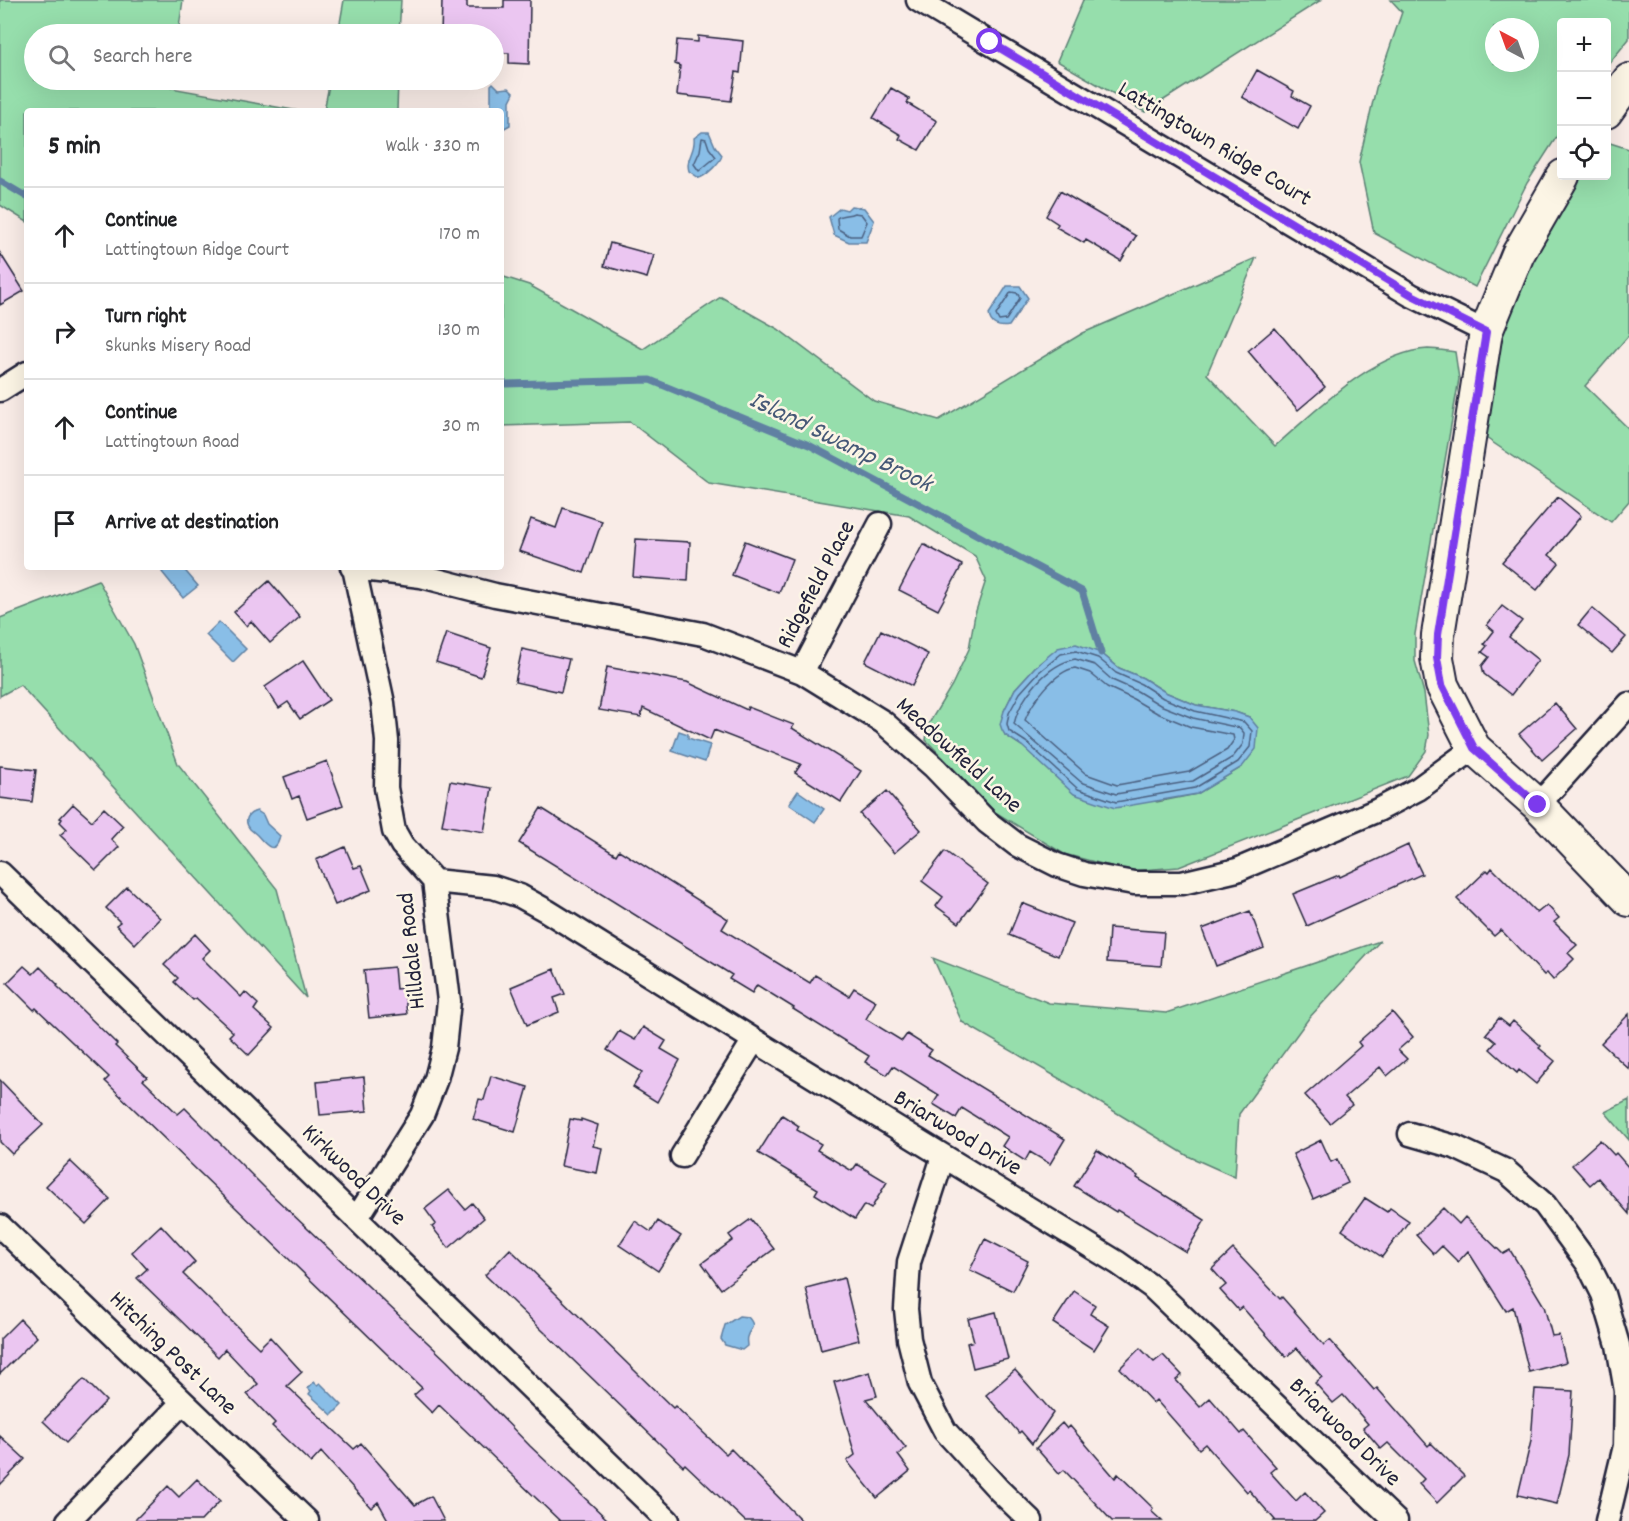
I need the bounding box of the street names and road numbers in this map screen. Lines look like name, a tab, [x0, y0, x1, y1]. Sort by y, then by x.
street label: Lattingtown Ridge Court	[1111, 74, 1318, 217]
street label: Ridgefield Place	[769, 515, 865, 655]
street label: Meadowfield Lane	[887, 690, 1029, 822]
street label: Hilldale Road	[390, 891, 436, 1011]
street label: Briarwood Drive	[886, 1082, 1028, 1186]
street label: Kirkwood Drive	[293, 1117, 413, 1235]
street label: Hitching Post Lane	[100, 1284, 244, 1424]
street label: Briarwood Drive	[1280, 1371, 1408, 1495]

